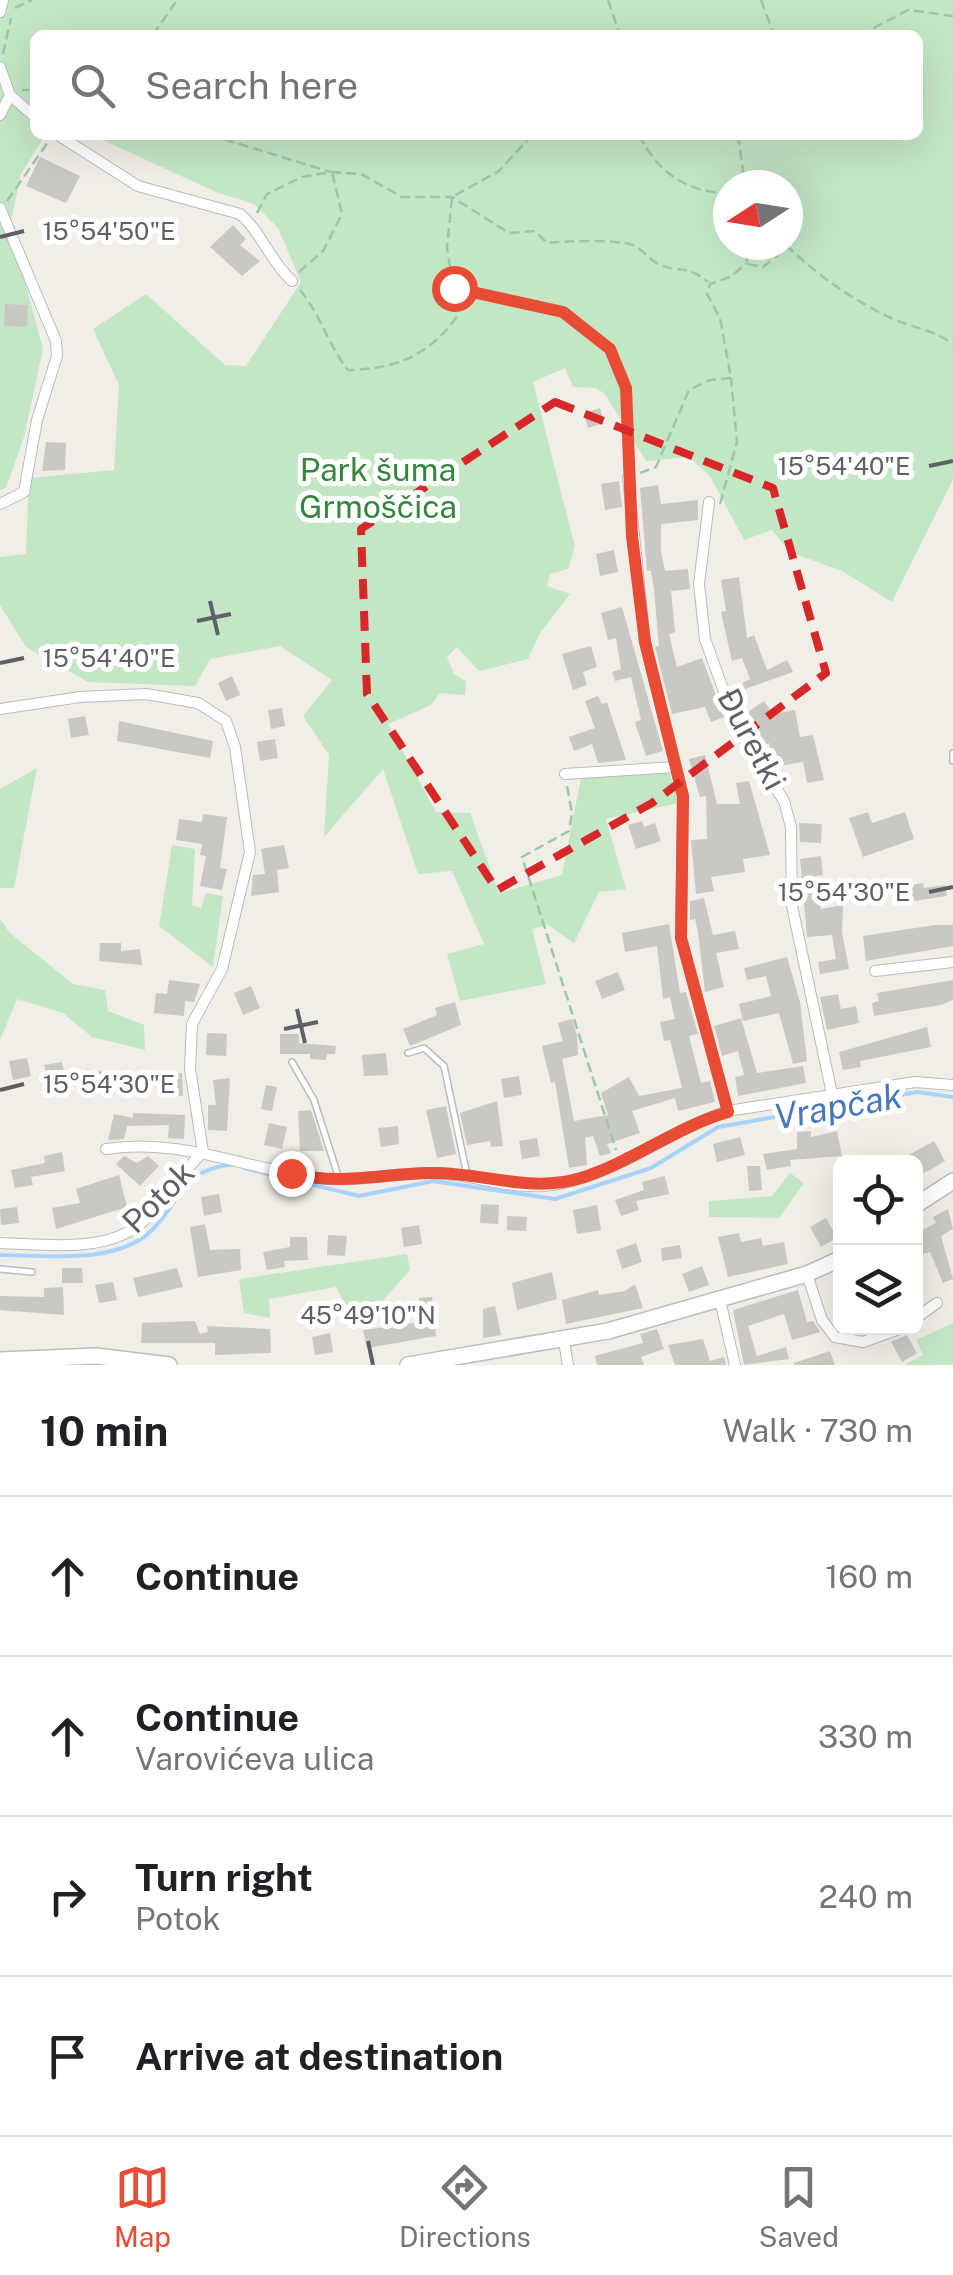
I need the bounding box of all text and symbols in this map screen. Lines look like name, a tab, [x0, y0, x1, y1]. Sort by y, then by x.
search box	[30, 30, 923, 140]
icon: search	[65, 58, 120, 113]
text: Search here	[145, 63, 358, 108]
north arrow	[713, 170, 803, 260]
text: 15°54'50"E	[42, 216, 176, 246]
route start	[432, 266, 478, 312]
park label: Park šuma Grmoščica	[299, 451, 457, 525]
text: 15°54'40"E	[778, 451, 910, 481]
text: 15°54'40"E	[43, 643, 175, 673]
street label: Đuretki	[710, 682, 794, 796]
text: 15°54'30"E	[778, 877, 910, 907]
text: 15°54'30"E	[43, 1069, 175, 1099]
water label: Vrapčak	[771, 1075, 905, 1137]
route end	[269, 1151, 315, 1197]
street label: Potok	[115, 1154, 201, 1240]
map controls	[833, 1155, 923, 1335]
button: locate	[833, 1155, 923, 1245]
button: layers	[833, 1245, 923, 1335]
text: 45°49'10"N	[300, 1300, 436, 1330]
text: 10 min	[40, 1406, 168, 1455]
text: Walk · 730 m	[722, 1412, 913, 1449]
icon: ahead	[40, 1549, 95, 1604]
text: Continue	[135, 1554, 299, 1599]
text: 160 m	[825, 1558, 913, 1595]
text: Continue	[135, 1695, 299, 1740]
icon: ahead	[40, 1709, 95, 1764]
text: 330 m	[818, 1718, 913, 1755]
text: Varovićeva ulica	[135, 1740, 374, 1777]
text: Turn right	[135, 1855, 313, 1900]
icon: right	[40, 1869, 95, 1924]
text: 240 m	[819, 1878, 913, 1915]
text: Potok	[135, 1900, 221, 1937]
icon: arrive	[40, 2029, 95, 2084]
text: Arrive at destination	[135, 2034, 503, 2079]
tab: Map	[114, 2160, 171, 2253]
tab: Directions	[399, 2160, 531, 2253]
tab: Saved	[759, 2160, 839, 2253]

